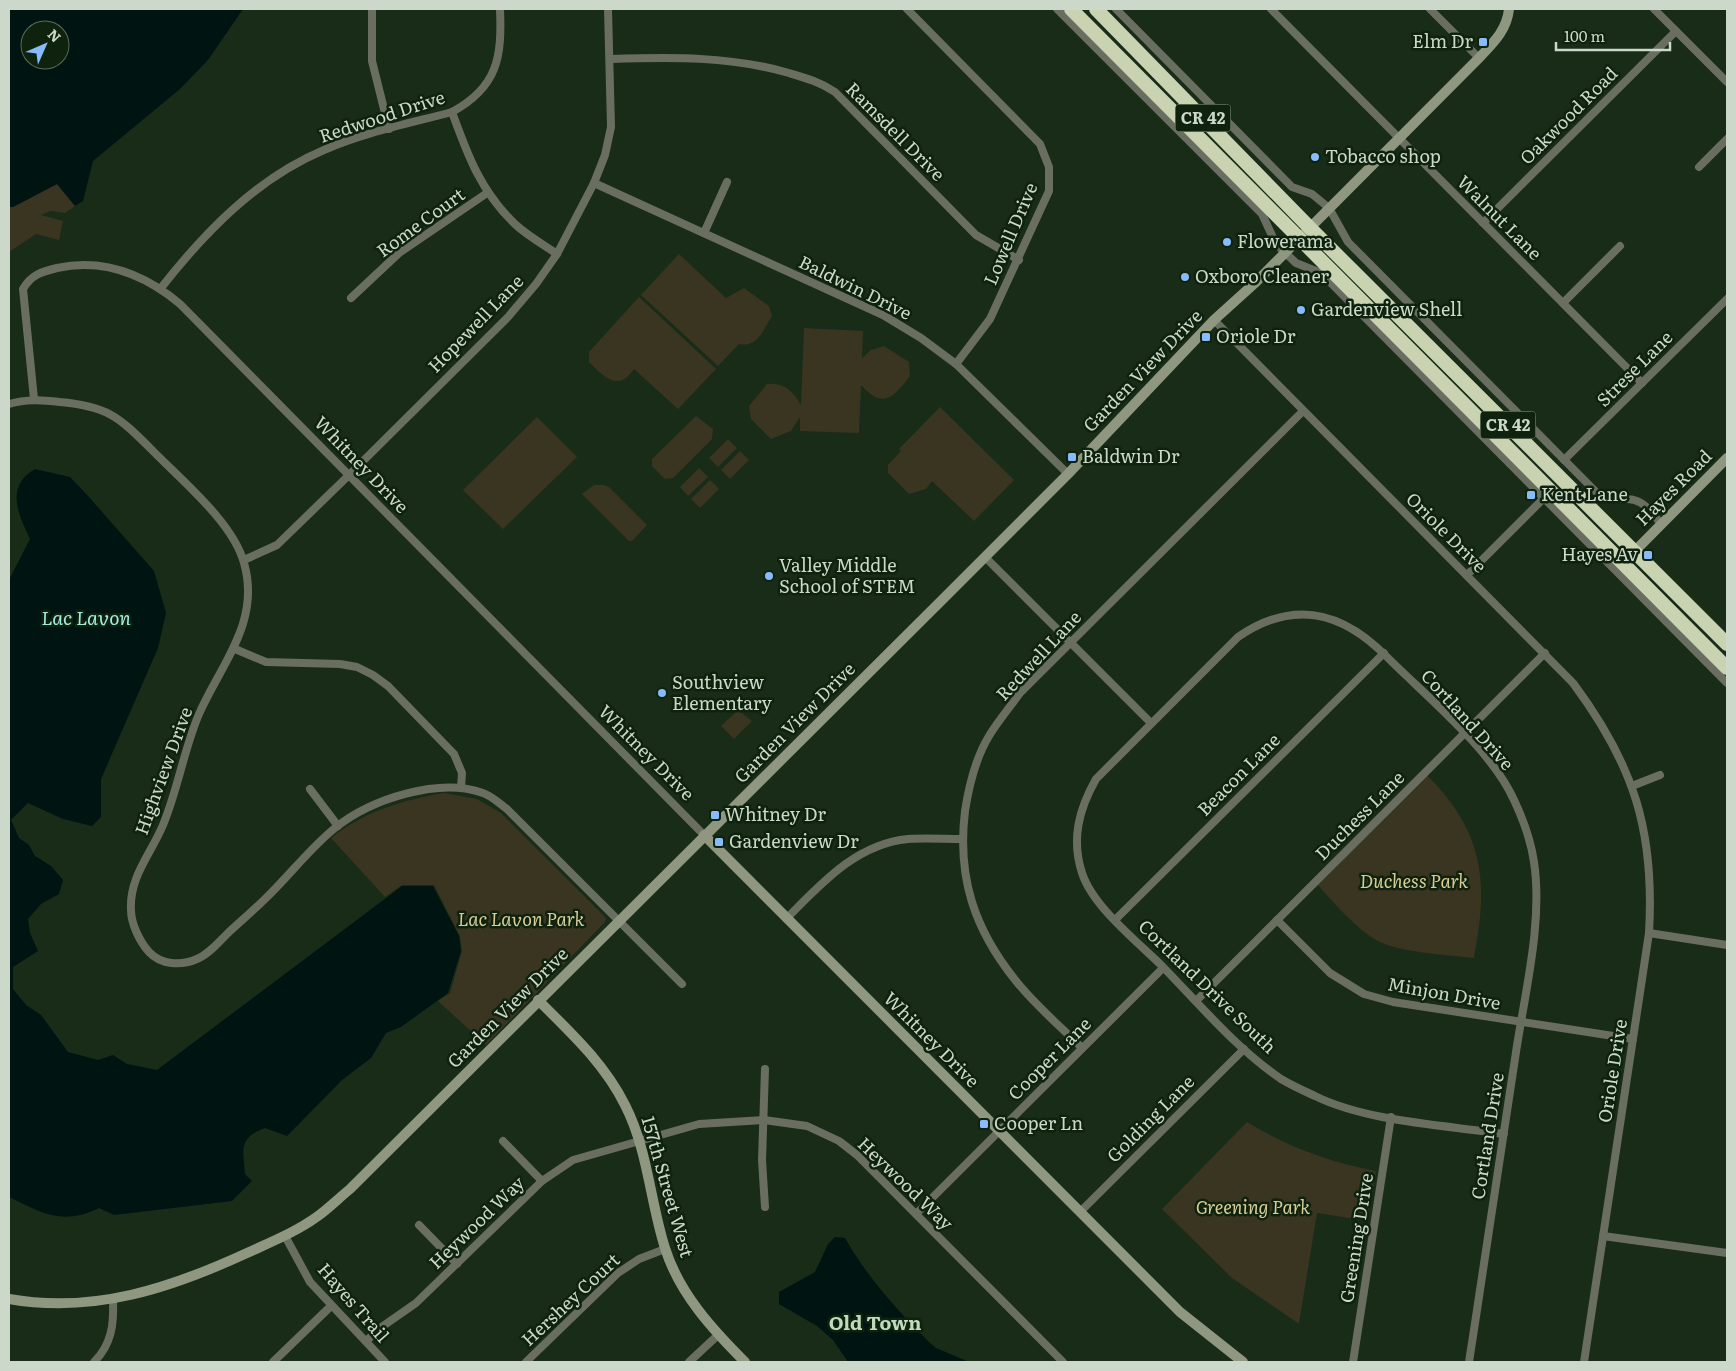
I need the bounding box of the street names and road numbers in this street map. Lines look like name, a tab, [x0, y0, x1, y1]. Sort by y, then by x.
street label: Oakwood Road	[1513, 60, 1623, 170]
street label: Ramsdell Drive	[840, 75, 952, 187]
street label: Redwood Drive	[315, 83, 448, 149]
road number: CR 42	[1176, 105, 1230, 132]
street label: Walnut Lane	[1451, 168, 1549, 266]
street label: Lowell Drive	[976, 178, 1043, 289]
street label: Rome Court	[370, 180, 470, 263]
street label: Baldwin Drive	[795, 248, 917, 326]
street label: Hopewell Lane	[421, 268, 529, 378]
street label: Garden View Drive	[1076, 303, 1208, 437]
street label: Strese Lane	[1590, 324, 1678, 412]
street label: Whitney Drive	[309, 409, 416, 519]
road number: CR 42	[1480, 412, 1536, 438]
street label: Hayes Road	[1629, 443, 1717, 531]
street label: Oriole Drive	[1401, 485, 1494, 578]
street label: Redwell Lane	[989, 604, 1087, 706]
street label: Garden View Drive	[727, 655, 861, 789]
street label: Cortland Drive	[1415, 662, 1521, 776]
street label: Whitney Drive	[593, 698, 701, 806]
street label: Highview Drive	[127, 703, 198, 838]
street label: Beacon Lane	[1190, 726, 1286, 822]
street label: Duchess Lane	[1308, 764, 1410, 866]
street label: Cortland Drive South	[1133, 913, 1283, 1059]
street label: Garden View Drive	[440, 940, 574, 1074]
street label: Minjon Drive	[1386, 969, 1503, 1016]
street label: Whitney Drive	[878, 985, 986, 1093]
street label: Cooper Lane	[1001, 1010, 1097, 1106]
street label: Oriole Drive	[1590, 1017, 1633, 1125]
street label: Golding Lane	[1100, 1068, 1200, 1168]
street label: Cortland Drive	[1463, 1070, 1510, 1201]
street label: 157th Street West	[635, 1113, 702, 1261]
street label: Heywood Way	[852, 1130, 960, 1236]
street label: Heywood Way	[422, 1169, 530, 1275]
street label: Greening Drive	[1332, 1171, 1379, 1305]
street label: Hershey Court	[515, 1246, 626, 1352]
street label: Hayes Trail	[312, 1256, 396, 1348]

